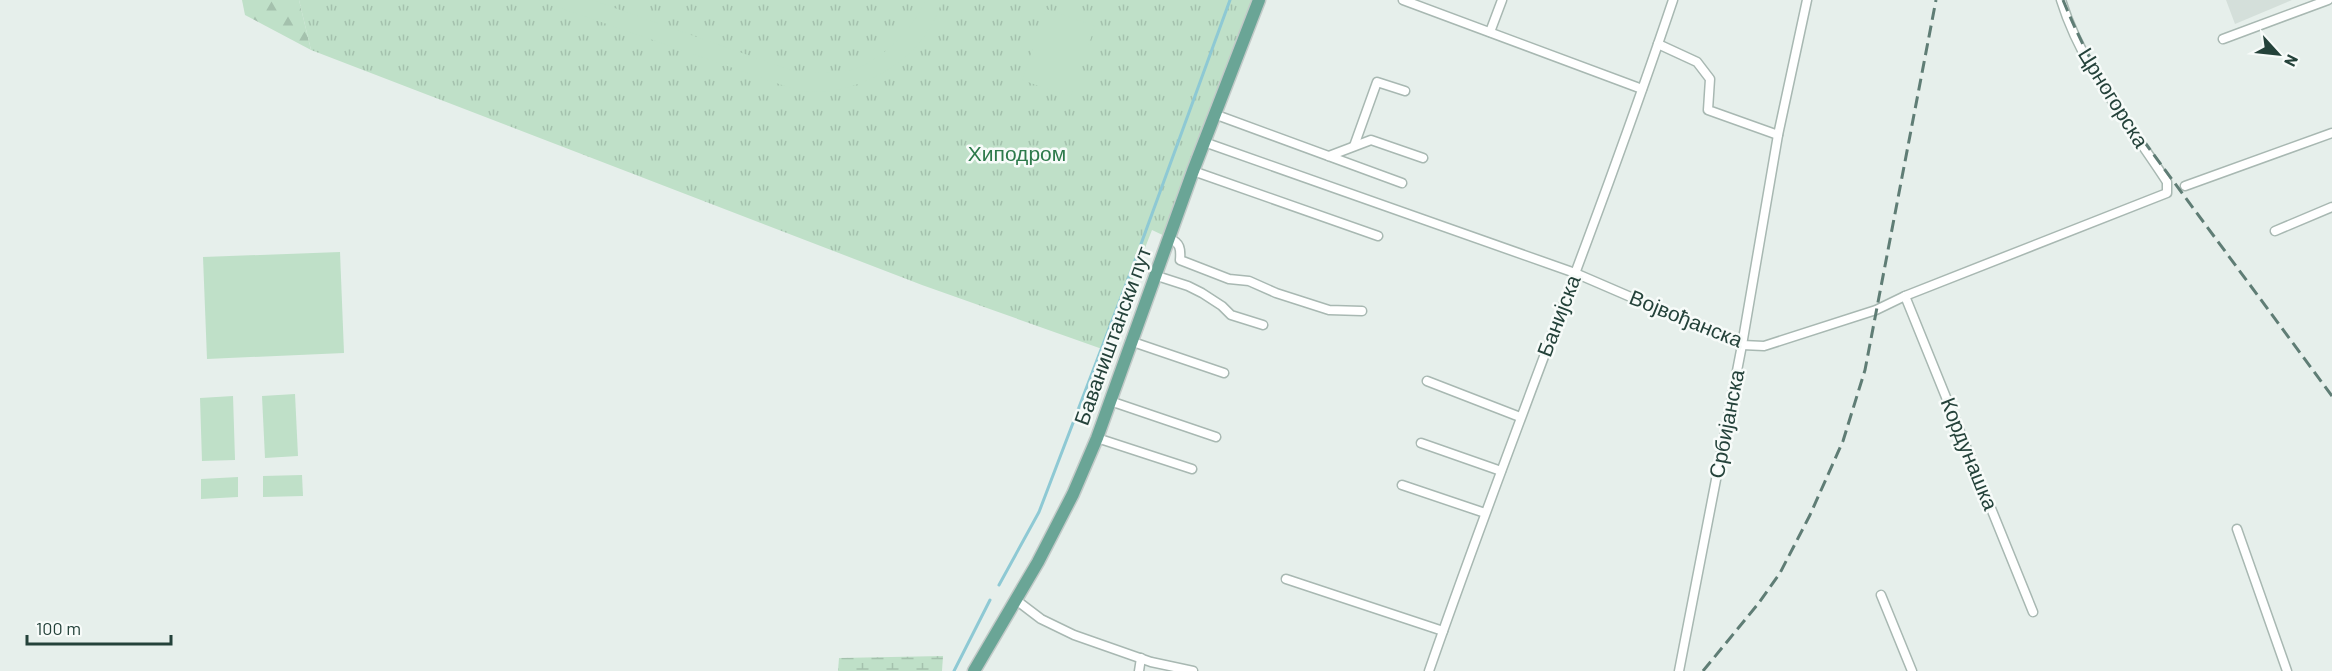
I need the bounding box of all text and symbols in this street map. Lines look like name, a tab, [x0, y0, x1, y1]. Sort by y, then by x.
north arrow	[2248, 24, 2308, 84]
street label: Црногорска	[2074, 43, 2155, 152]
text: N	[2281, 52, 2303, 70]
park label: Хиподром	[968, 140, 1066, 165]
street label: Баваништански пут	[1068, 243, 1156, 428]
street label: Банијска	[1531, 271, 1585, 360]
street label: Војвођанска	[1626, 284, 1747, 352]
street label: Србијанска	[1703, 367, 1748, 480]
street label: Кордунашка	[1936, 393, 2004, 514]
scale bar	[27, 608, 171, 646]
text: 100 m	[36, 617, 81, 639]

